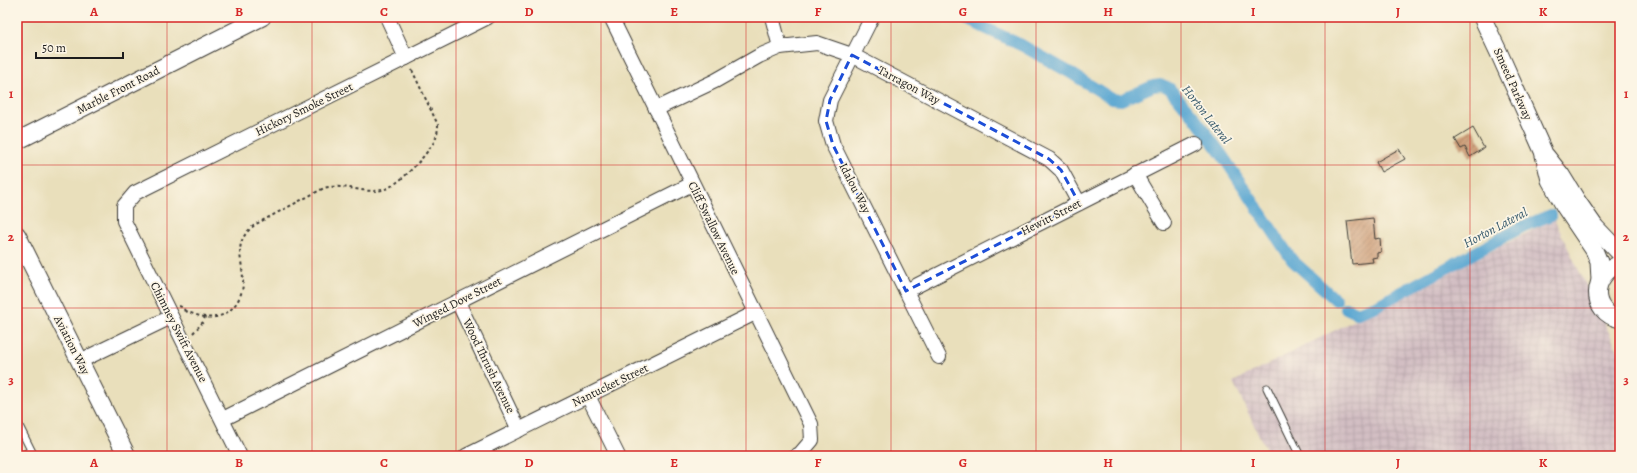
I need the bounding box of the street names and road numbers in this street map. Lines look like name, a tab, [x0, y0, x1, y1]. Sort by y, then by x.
street label: Smeed Parkway	[1490, 45, 1536, 123]
street label: Marble Front Road	[74, 62, 163, 118]
street label: Tarragon Way	[875, 62, 943, 108]
street label: Hickory Smoke Street	[252, 78, 356, 140]
street label: Idalou Way	[835, 160, 875, 217]
street label: Cliff Swallow Avenue	[684, 179, 744, 277]
street label: Hewitt Street	[1018, 195, 1084, 239]
street label: Winged Dove Street	[409, 273, 504, 332]
street label: Chimney Swift Avenue	[147, 279, 211, 385]
street label: Aviation Way	[50, 312, 94, 378]
street label: Wood Thrush Avenue	[459, 315, 519, 416]
street label: Nantucket Street	[569, 360, 651, 410]

